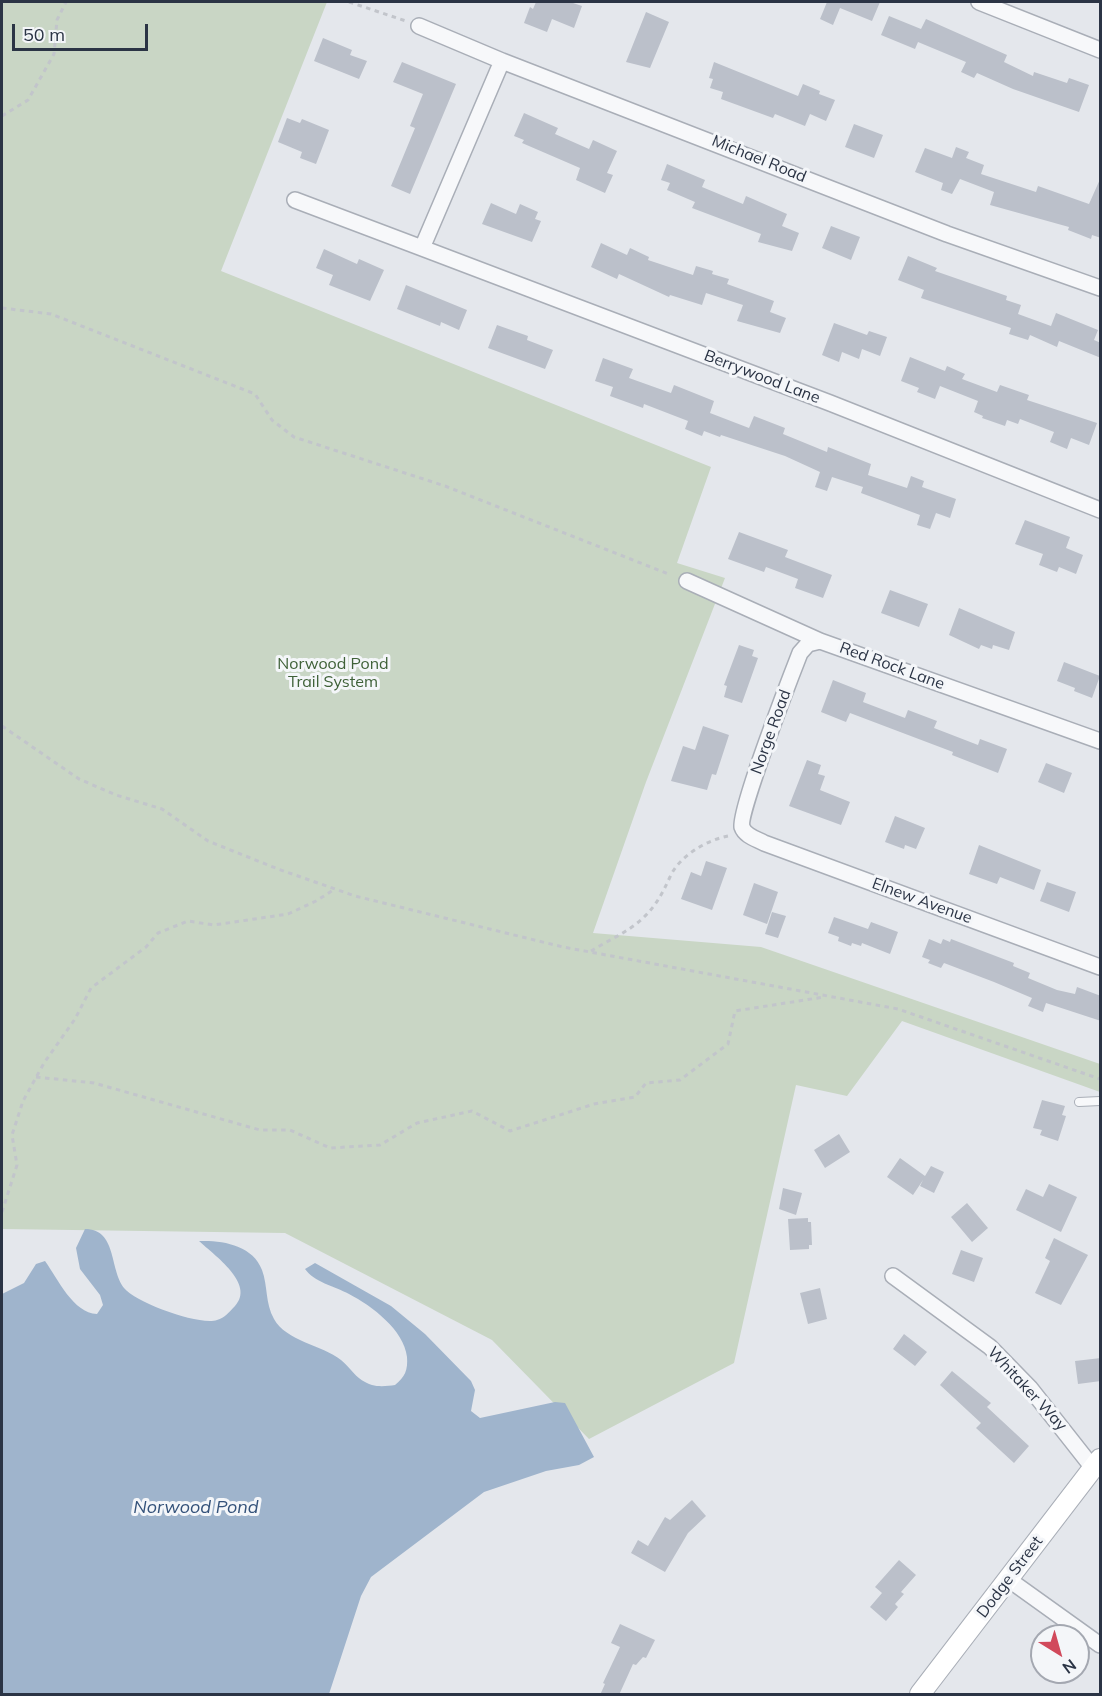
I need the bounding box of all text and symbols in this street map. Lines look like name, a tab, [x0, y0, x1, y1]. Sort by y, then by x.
scale bar	[15, 12, 152, 50]
text: 50 m	[23, 23, 65, 46]
street label: Michael Road	[709, 131, 809, 187]
street label: Berrywood Lane	[701, 346, 823, 408]
street label: Red Rock Lane	[837, 638, 947, 694]
park label: Norwood Pond Trail System	[277, 654, 389, 692]
street label: Norge Road	[747, 687, 795, 777]
street label: Elnew Avenue	[869, 874, 975, 928]
street label: Whitaker Way	[983, 1343, 1071, 1435]
water label: Norwood Pond	[133, 1497, 259, 1519]
street label: Dodge Street	[973, 1532, 1047, 1622]
north arrow	[1030, 1624, 1090, 1684]
text: N	[1059, 1655, 1080, 1678]

